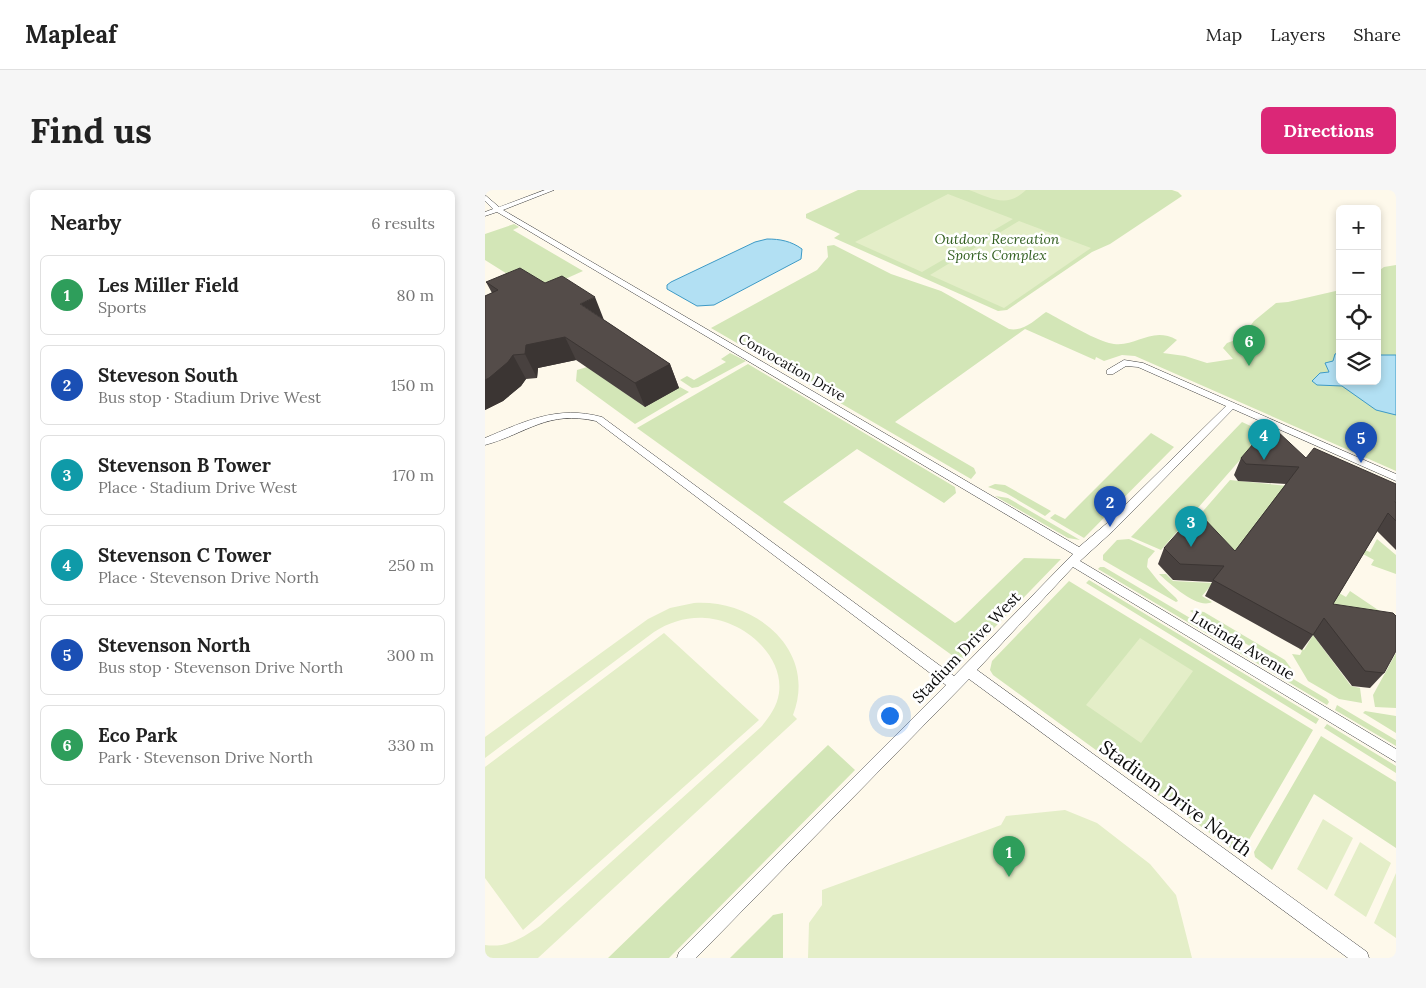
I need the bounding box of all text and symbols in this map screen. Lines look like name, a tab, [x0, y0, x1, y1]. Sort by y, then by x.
text: Mapleaf	[25, 19, 117, 50]
text: Map	[1206, 23, 1242, 46]
text: Layers	[1270, 23, 1325, 46]
text: Share	[1353, 23, 1401, 46]
button: Directions	[1261, 107, 1396, 154]
text: Find us	[30, 108, 152, 153]
map controls	[1336, 205, 1381, 385]
button: +	[1336, 205, 1381, 250]
text: Nearby	[50, 209, 121, 236]
text: 6 results	[371, 213, 435, 233]
park label: Outdoor Recreation Sports Complex	[935, 230, 1060, 264]
button: −	[1336, 250, 1381, 295]
text: Les Miller Field	[98, 273, 239, 297]
text: 1	[64, 285, 70, 305]
text: 80 m	[397, 285, 434, 305]
button: locate	[1336, 295, 1381, 340]
text: Sports	[98, 297, 147, 317]
pin: 6	[1233, 325, 1265, 366]
street label: Convocation Drive	[735, 329, 849, 405]
button: layers	[1336, 340, 1381, 385]
text: Steveson South	[98, 363, 238, 387]
text: 2	[63, 375, 71, 395]
text: 150 m	[391, 375, 434, 395]
text: Bus stop · Stadium Drive West	[98, 387, 321, 407]
pin: 4	[1248, 419, 1280, 460]
pin: 5	[1345, 422, 1377, 463]
text: Stevenson B Tower	[98, 453, 271, 477]
text: 3	[63, 465, 71, 485]
text: 170 m	[392, 465, 434, 485]
text: Place · Stadium Drive West	[98, 477, 297, 497]
pin: 2	[1094, 486, 1126, 527]
pin: 3	[1175, 506, 1207, 547]
text: Stevenson C Tower	[98, 543, 271, 567]
text: 4	[63, 555, 71, 575]
text: 250 m	[388, 555, 434, 575]
text: Place · Stevenson Drive North	[98, 567, 319, 587]
street label: Stadium Drive West	[908, 586, 1025, 707]
street label: Lucinda Avenue	[1187, 606, 1299, 684]
text: Stevenson North	[98, 633, 250, 657]
text: 5	[63, 645, 71, 665]
text: 300 m	[387, 645, 434, 665]
text: Bus stop · Stevenson Drive North	[98, 657, 343, 677]
your location	[877, 703, 903, 729]
text: Eco Park	[98, 723, 178, 747]
text: 6	[62, 735, 72, 755]
text: 330 m	[388, 735, 434, 755]
street label: Stadium Drive North	[1095, 735, 1257, 861]
text: Park · Stevenson Drive North	[98, 747, 313, 767]
pin: 1	[993, 836, 1025, 877]

